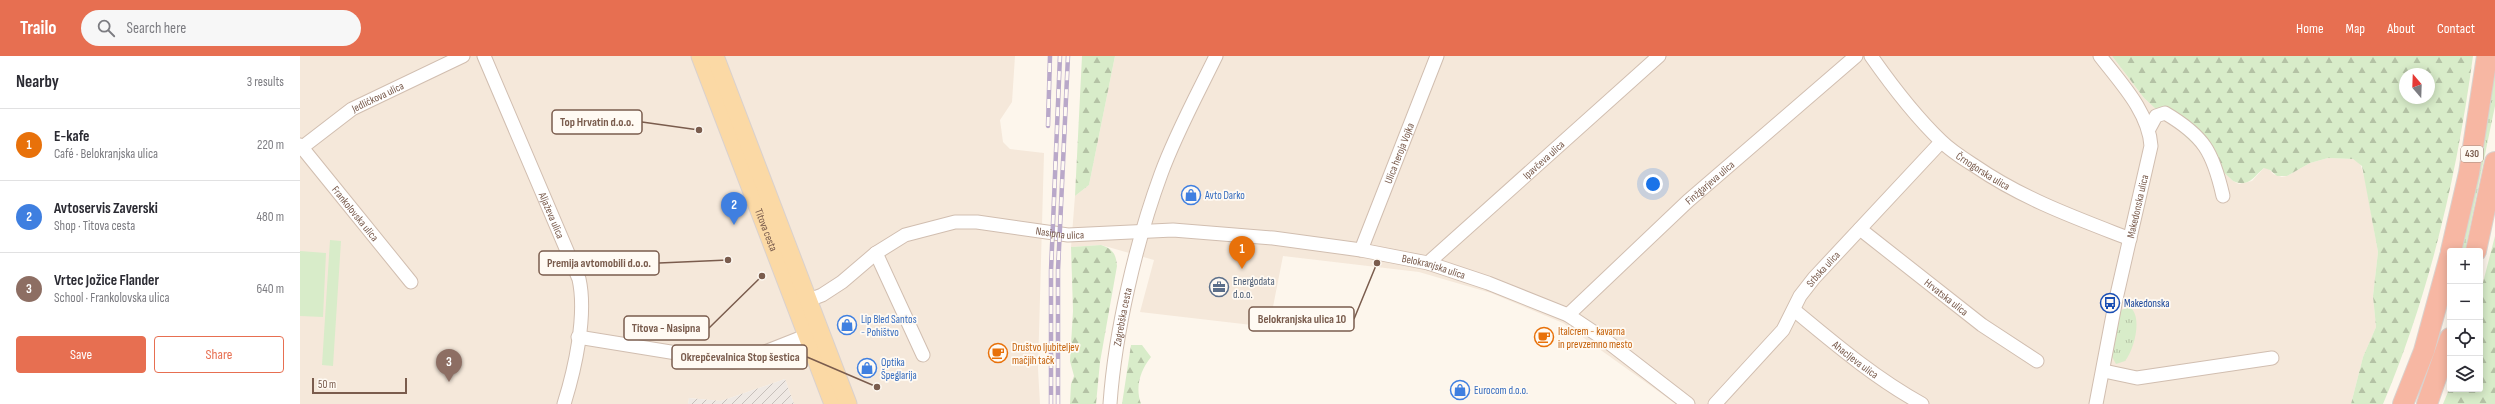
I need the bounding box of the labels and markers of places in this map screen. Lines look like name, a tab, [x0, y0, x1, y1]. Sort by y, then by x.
callout: Top Hrvatin d.o.o.	[552, 110, 642, 134]
shop icon: Avto Darko	[1180, 184, 1202, 206]
place label: Avto Darko	[1204, 189, 1245, 202]
pin: 2	[721, 192, 747, 225]
pin: 1	[1229, 236, 1255, 269]
callout: Premija avtomobili d.o.o.	[539, 251, 659, 275]
place label: Energodata d.o.o.	[1233, 275, 1275, 301]
office icon: Energodata d.o.o.	[1208, 276, 1230, 298]
bus stop icon: Makedonska	[2099, 292, 2121, 314]
place label: Makedonska	[2124, 297, 2169, 310]
callout: Belokranjska ulica 10	[1249, 307, 1354, 331]
place label: Lip Bled Santos - Pohištvo	[861, 313, 917, 339]
shop icon: Lip Bled Santos - Pohištvo	[836, 314, 858, 336]
callout: Titova - Nasipna	[624, 316, 709, 340]
place label: Italcrem - kavarna in prevzemno mesto	[1558, 325, 1633, 351]
cafe icon: Italcrem - kavarna in prevzemno mesto	[1533, 326, 1555, 348]
place label: Društvo ljubiteljev mačjih tačk	[1012, 341, 1080, 367]
cafe icon: Društvo ljubiteljev mačjih tačk	[987, 342, 1009, 364]
callout: Okrepčevalnica Stop šestica	[672, 345, 807, 369]
pin: 3	[436, 349, 462, 382]
place label: Optika Špeglarija	[881, 356, 917, 382]
shop icon: Optika Špeglarija	[856, 357, 878, 379]
shop icon: Eurocom d.o.o.	[1449, 379, 1471, 401]
place label: Eurocom d.o.o.	[1474, 384, 1528, 397]

